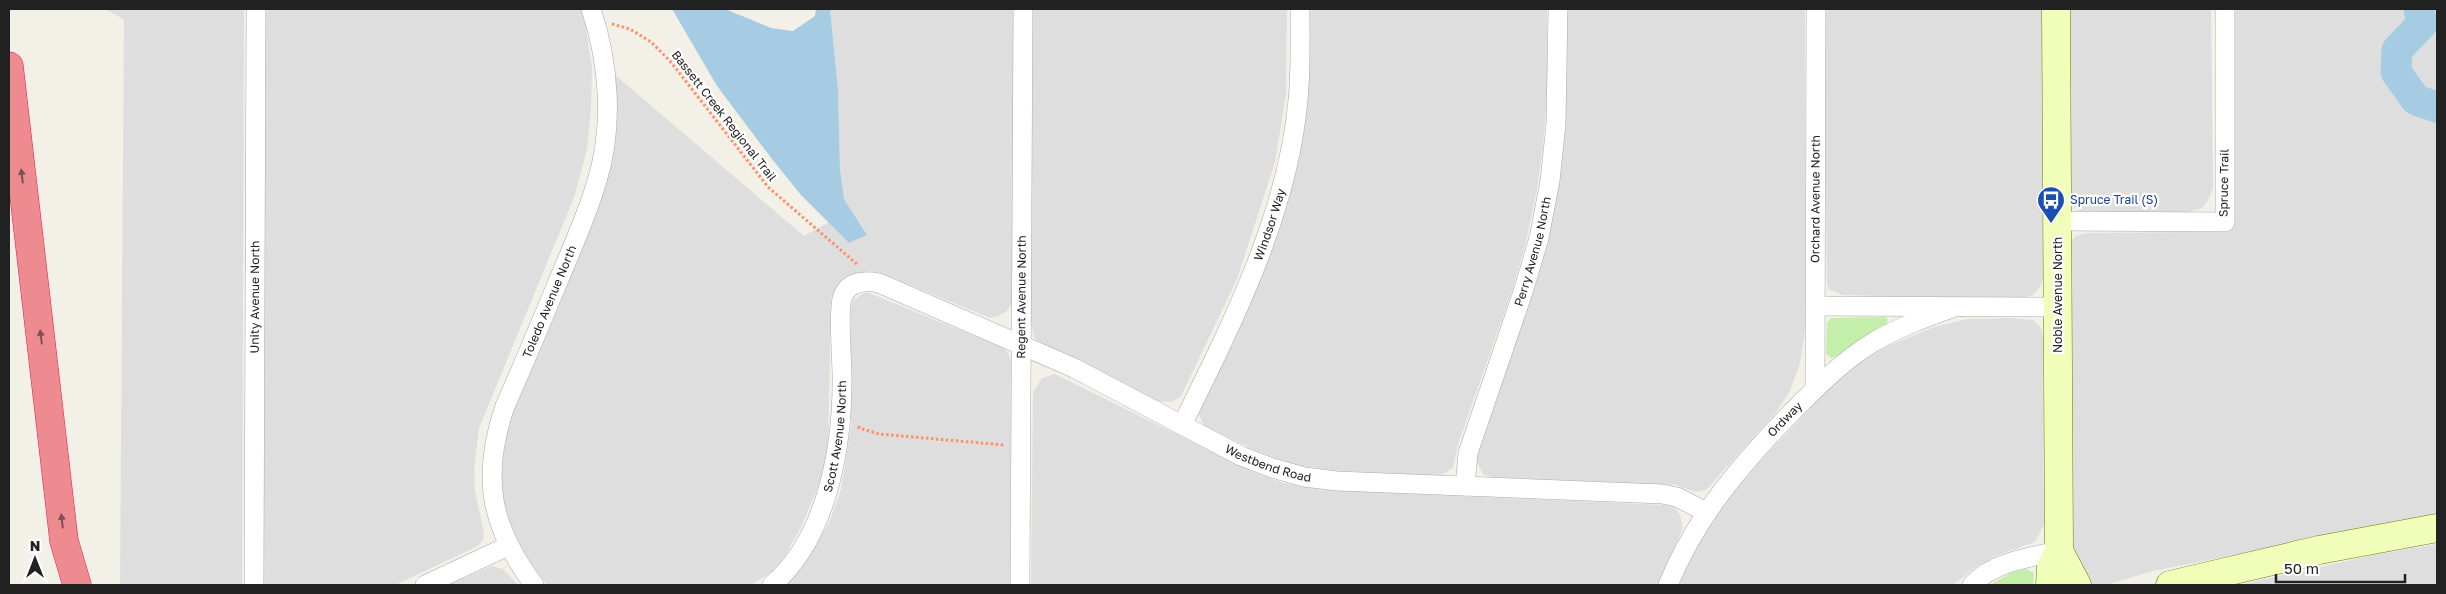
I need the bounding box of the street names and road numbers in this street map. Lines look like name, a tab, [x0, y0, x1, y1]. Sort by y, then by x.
street label: Bassett Creek Regional Trail	[669, 47, 780, 184]
street label: Orchard Avenue North	[1807, 135, 1823, 263]
street label: Spruce Trail	[2215, 149, 2232, 217]
street label: Windsor Way	[1250, 187, 1288, 263]
street label: Perry Avenue North	[1511, 195, 1554, 308]
street label: Regent Avenue North	[1013, 235, 1029, 359]
street label: Noble Avenue North	[2050, 237, 2065, 353]
street label: Unity Avenue North	[247, 240, 262, 354]
street label: Toledo Avenue North	[519, 243, 580, 360]
street label: Scott Avenue North	[820, 380, 849, 494]
street label: Ordway	[1764, 398, 1805, 440]
street label: Westbend Road	[1223, 441, 1312, 485]

